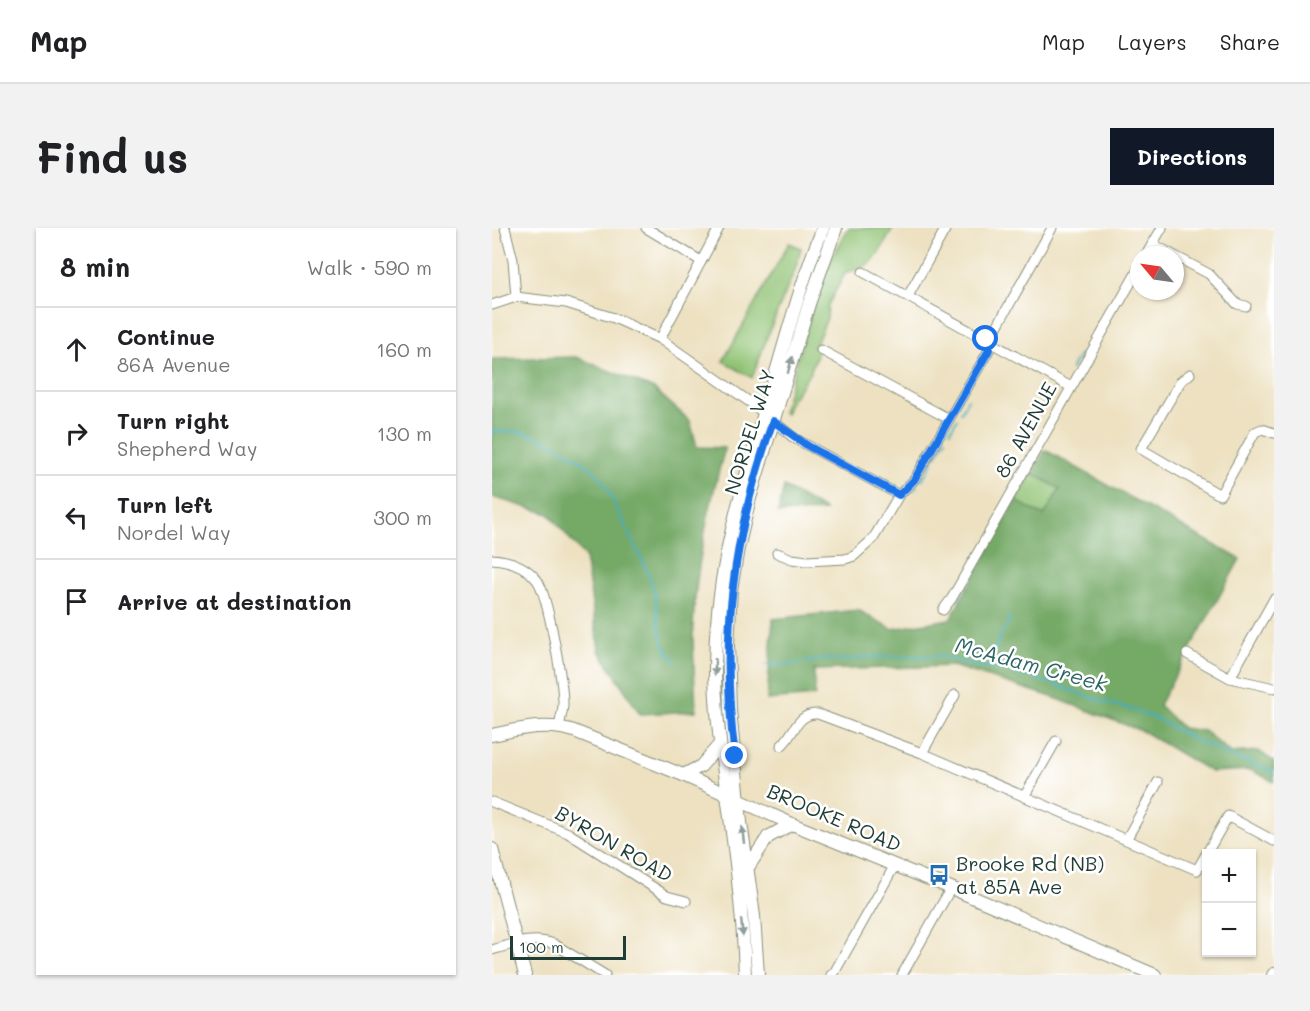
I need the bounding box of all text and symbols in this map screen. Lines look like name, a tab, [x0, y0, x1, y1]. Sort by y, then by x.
text: Map	[30, 23, 87, 59]
text: Map	[1042, 28, 1085, 55]
text: Layers	[1118, 28, 1187, 55]
text: Share	[1220, 28, 1280, 55]
button: Directions	[1110, 128, 1274, 185]
text: Find us	[36, 129, 188, 184]
north arrow	[1130, 246, 1184, 300]
text: 8 min	[60, 250, 130, 284]
text: Walk · 590 m	[307, 254, 432, 280]
text: Continue	[117, 322, 215, 351]
route start	[972, 325, 998, 351]
icon: ahead	[60, 333, 93, 366]
text: 160 m	[376, 336, 432, 362]
text: 86A Avenue	[117, 351, 231, 377]
one-way arrow	[785, 356, 795, 374]
street label: NORDEL WAY	[718, 366, 780, 498]
street label: 86 AVENUE	[988, 377, 1062, 482]
text: Turn right	[117, 406, 229, 435]
icon: right	[60, 417, 93, 450]
text: 130 m	[377, 420, 432, 446]
text: Shepherd Way	[117, 435, 258, 461]
text: Turn left	[117, 490, 213, 519]
icon: left	[60, 501, 93, 534]
text: 300 m	[373, 504, 432, 530]
text: Nordel Way	[117, 519, 231, 545]
icon: arrive	[60, 585, 93, 618]
text: Arrive at destination	[117, 587, 352, 616]
water label: McAdam Creek	[952, 630, 1111, 697]
one-way arrow	[710, 658, 720, 677]
route end	[721, 742, 747, 768]
street label: BROOKE ROAD	[763, 777, 905, 857]
street label: BYRON ROAD	[551, 799, 678, 887]
one-way arrow	[738, 825, 747, 844]
map controls	[1202, 849, 1256, 957]
button: +	[1202, 849, 1256, 903]
place label: Brooke Rd (NB) at 85A Ave	[956, 850, 1104, 899]
bus stop icon: Brooke Rd (NB) at 85A Ave	[927, 863, 951, 887]
button: −	[1202, 903, 1256, 957]
one-way arrow	[737, 918, 747, 937]
scale bar	[510, 933, 626, 960]
text: 100 m	[519, 936, 564, 957]

